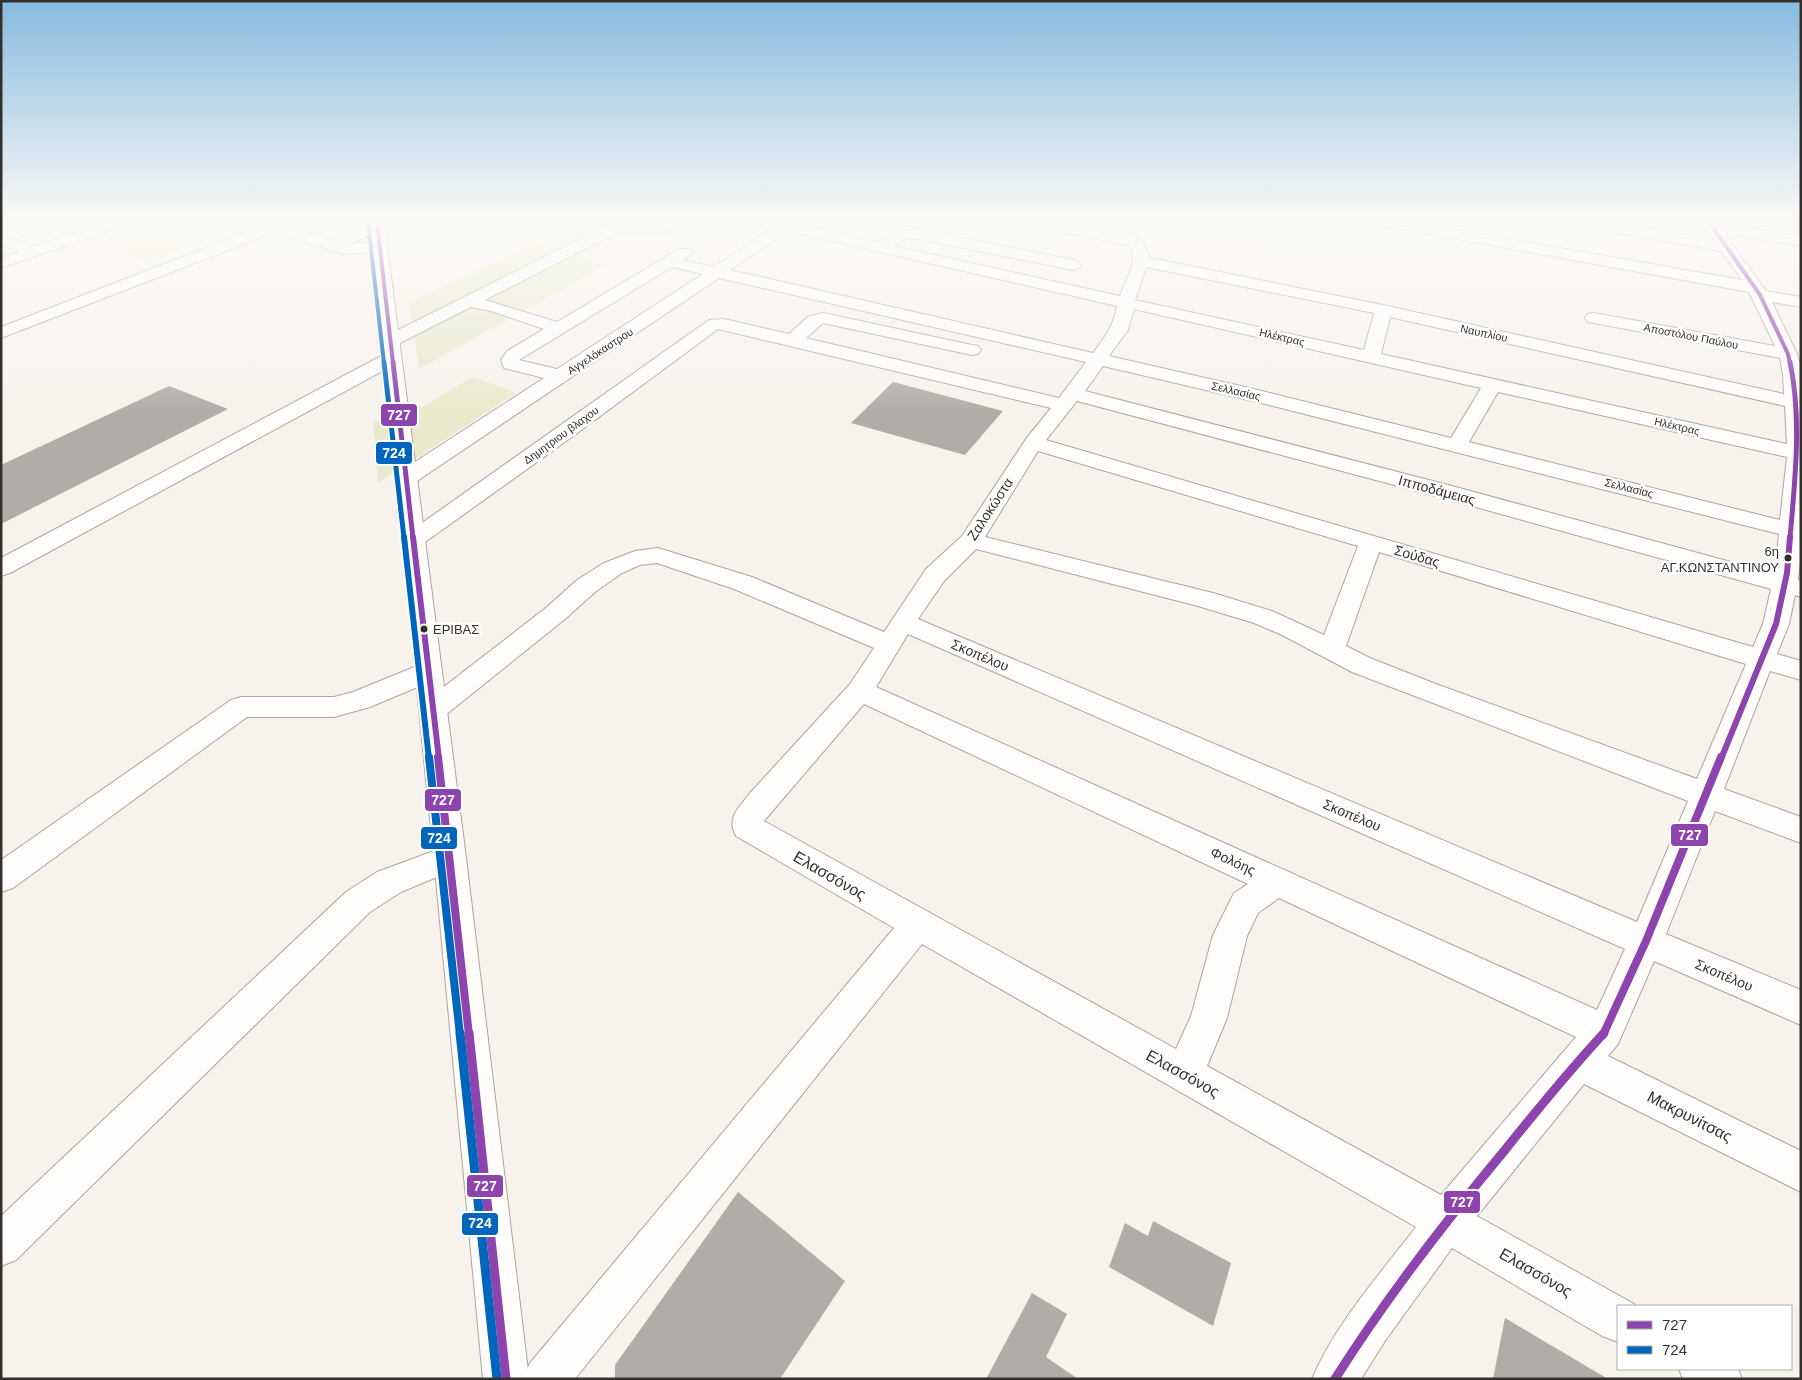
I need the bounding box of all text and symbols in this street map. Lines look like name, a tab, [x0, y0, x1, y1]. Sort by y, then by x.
street label: Αποστόλου Παύλου	[1643, 321, 1739, 351]
street label: Ναυπλίου	[1459, 322, 1509, 344]
street label: Αγγελόκαστρου	[565, 325, 635, 377]
street label: Ηλέκτρας	[1258, 326, 1306, 348]
street label: Σελλασίας	[1210, 380, 1262, 402]
line badge: 727	[380, 403, 418, 427]
street label: Δημητριου βλαχου	[521, 404, 601, 466]
text: 727	[387, 407, 411, 423]
street label: Ηλέκτρας	[1653, 415, 1701, 437]
line badge: 724	[375, 441, 413, 465]
text: 724	[382, 445, 406, 461]
street label: Ιπποδάμειας	[1397, 472, 1477, 508]
street label: Ζαλοκώστα	[964, 475, 1016, 543]
street label: Σελλασίας	[1603, 476, 1655, 500]
street label: Σούδας	[1392, 542, 1442, 570]
place label: 6η ΑΓ.ΚΩΝΣΤΑΝΤΙΝΟΥ	[1661, 544, 1779, 575]
marker: 6η ΑΓ.ΚΩΝΣΤΑΝΤΙΝΟΥ	[1783, 553, 1793, 563]
place label: ΕΡΙΒΑΣ	[433, 622, 479, 637]
marker: ΕΡΙΒΑΣ	[419, 624, 429, 634]
street label: Σκοπέλου	[949, 636, 1011, 674]
line badge: 727	[424, 788, 462, 812]
text: 727	[431, 792, 455, 808]
street label: Σκοπέλου	[1321, 796, 1383, 834]
line badge: 727	[1670, 823, 1709, 847]
line badge: 724	[420, 826, 458, 850]
text: 727	[1678, 827, 1702, 843]
text: 724	[427, 830, 451, 846]
street label: Φολόης	[1208, 844, 1258, 878]
street label: Ελασσόνος	[790, 848, 869, 903]
street label: Σκοπέλου	[1693, 956, 1755, 994]
street label: Ελασσόνος	[1143, 1046, 1223, 1101]
street label: Μακρυνίτσας	[1645, 1088, 1735, 1145]
line badge: 727	[466, 1174, 504, 1198]
text: 727	[473, 1178, 497, 1194]
line badge: 727	[1443, 1190, 1481, 1214]
text: 727	[1450, 1194, 1474, 1210]
line badge: 724	[461, 1212, 499, 1236]
text: 724	[468, 1215, 492, 1231]
street label: Ελασσόνος	[1496, 1245, 1575, 1300]
legend	[1617, 1305, 1792, 1370]
text: 727	[1662, 1316, 1687, 1333]
text: 724	[1662, 1341, 1687, 1358]

